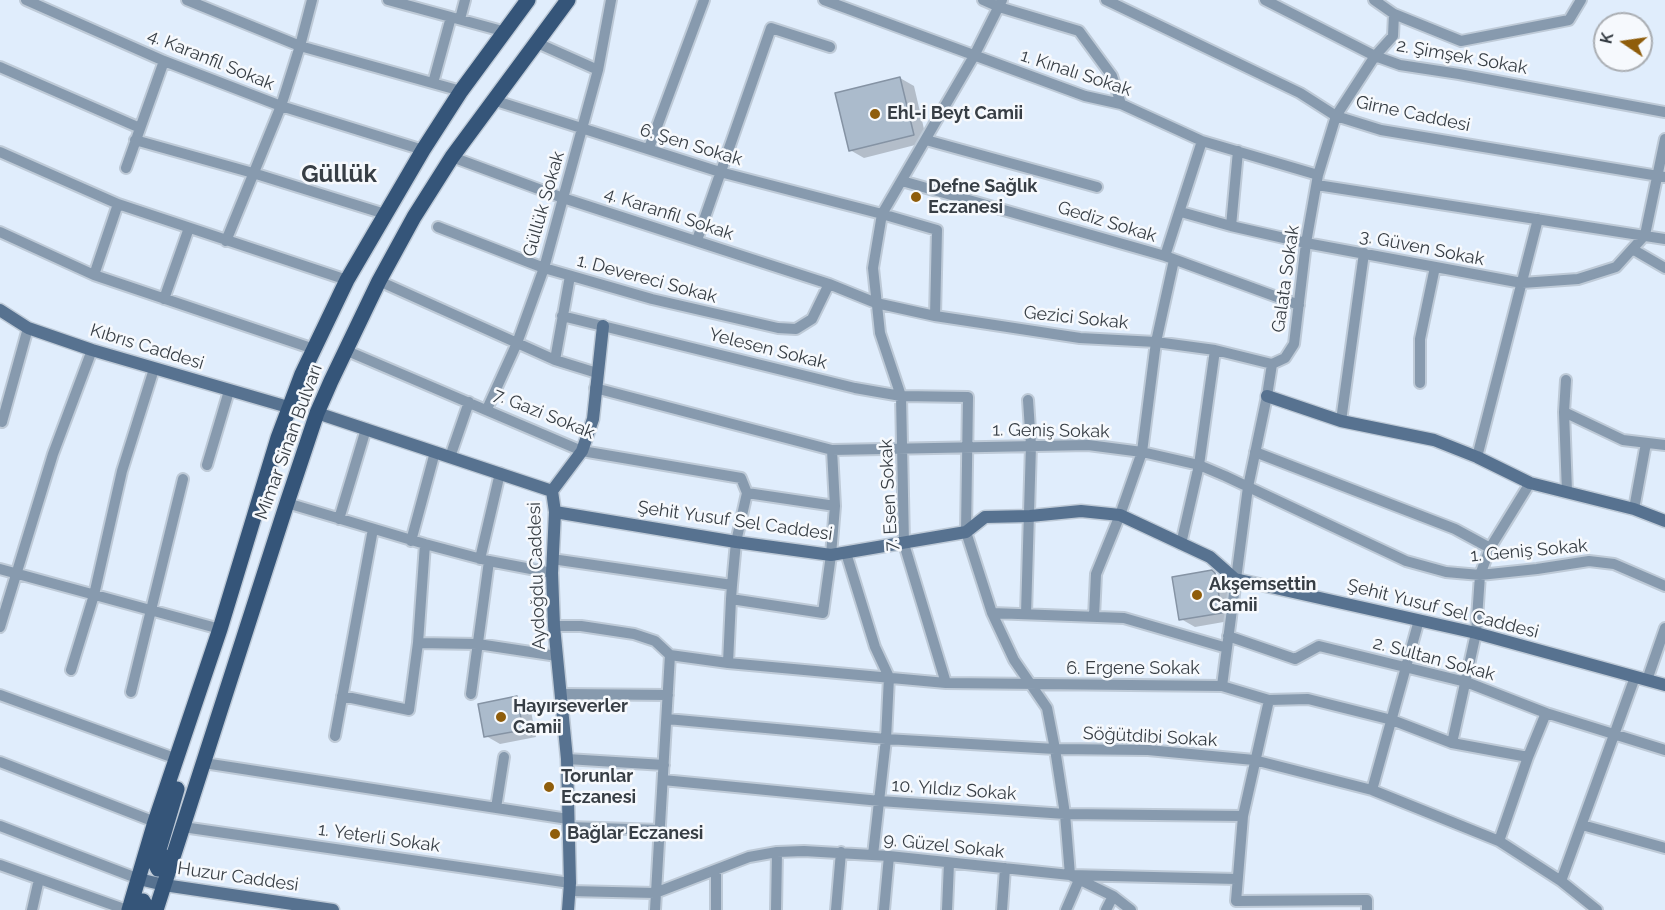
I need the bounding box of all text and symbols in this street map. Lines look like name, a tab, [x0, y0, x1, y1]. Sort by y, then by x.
north arrow	[1593, 12, 1653, 72]
street label: 4. Karanfil Sokak	[144, 25, 278, 95]
text: K	[1596, 31, 1617, 46]
street label: 2. Şimşek Sokak	[1395, 35, 1529, 79]
street label: 1. Kınalı Sokak	[1018, 45, 1134, 101]
street label: Girne Caddesi	[1354, 91, 1472, 137]
place label: Ehl-i Beyt Camii	[887, 103, 1023, 125]
marker: Ehl-i Beyt Camii	[868, 107, 882, 121]
street label: 6. Şen Sokak	[637, 119, 745, 171]
street label: Güllük Sokak	[519, 149, 569, 259]
district label: Güllük	[301, 161, 377, 189]
place label: Defne Sağlık Eczanesi	[928, 176, 1037, 219]
street label: 4. Karanfil Sokak	[602, 183, 736, 245]
marker: Defne Sağlık Eczanesi	[909, 190, 923, 204]
street label: Gediz Sokak	[1055, 197, 1159, 247]
street label: Galata Sokak	[1268, 224, 1304, 334]
street label: 3. Güven Sokak	[1358, 225, 1486, 271]
street label: 1. Devereci Sokak	[575, 250, 719, 308]
street label: Gezici Sokak	[1023, 302, 1129, 334]
street label: Kıbrıs Caddesi	[87, 319, 207, 375]
street label: Yelesen Sokak	[707, 324, 829, 374]
street label: Mimar Sinan Bulvarı	[251, 361, 327, 523]
street label: 7. Gazi Sokak	[490, 384, 598, 444]
street label: 1. Geniş Sokak	[992, 419, 1110, 443]
street label: 7. Esen Sokak	[875, 438, 903, 552]
street label: Şehit Yusuf Sel Caddesi	[636, 497, 834, 545]
street label: Aydoğdu Caddesi	[524, 502, 550, 650]
street label: 1. Geniş Sokak	[1470, 535, 1588, 567]
place label: Akşemsettin Camii	[1209, 574, 1316, 616]
street label: Şehit Yusuf Sel Caddesi	[1345, 575, 1541, 643]
marker: Akşemsettin Camii	[1190, 588, 1204, 602]
street label: 2. Sultan Sokak	[1371, 632, 1497, 686]
street label: 6. Ergene Sokak	[1066, 658, 1200, 680]
place label: Hayırseverler Camii	[513, 696, 628, 738]
marker: Hayırseverler Camii	[494, 710, 508, 724]
street label: Söğütdibi Sokak	[1082, 723, 1218, 751]
place label: Torunlar Eczanesi	[561, 766, 636, 808]
street label: 10. Yıldız Sokak	[891, 775, 1017, 805]
marker: Torunlar Eczanesi	[542, 780, 556, 794]
street label: 1. Yeterli Sokak	[317, 819, 441, 857]
place label: Bağlar Eczanesi	[567, 823, 703, 845]
marker: Bağlar Eczanesi	[548, 827, 562, 841]
street label: 9. Güzel Sokak	[883, 829, 1005, 863]
street label: Huzur Caddesi	[176, 858, 300, 896]

